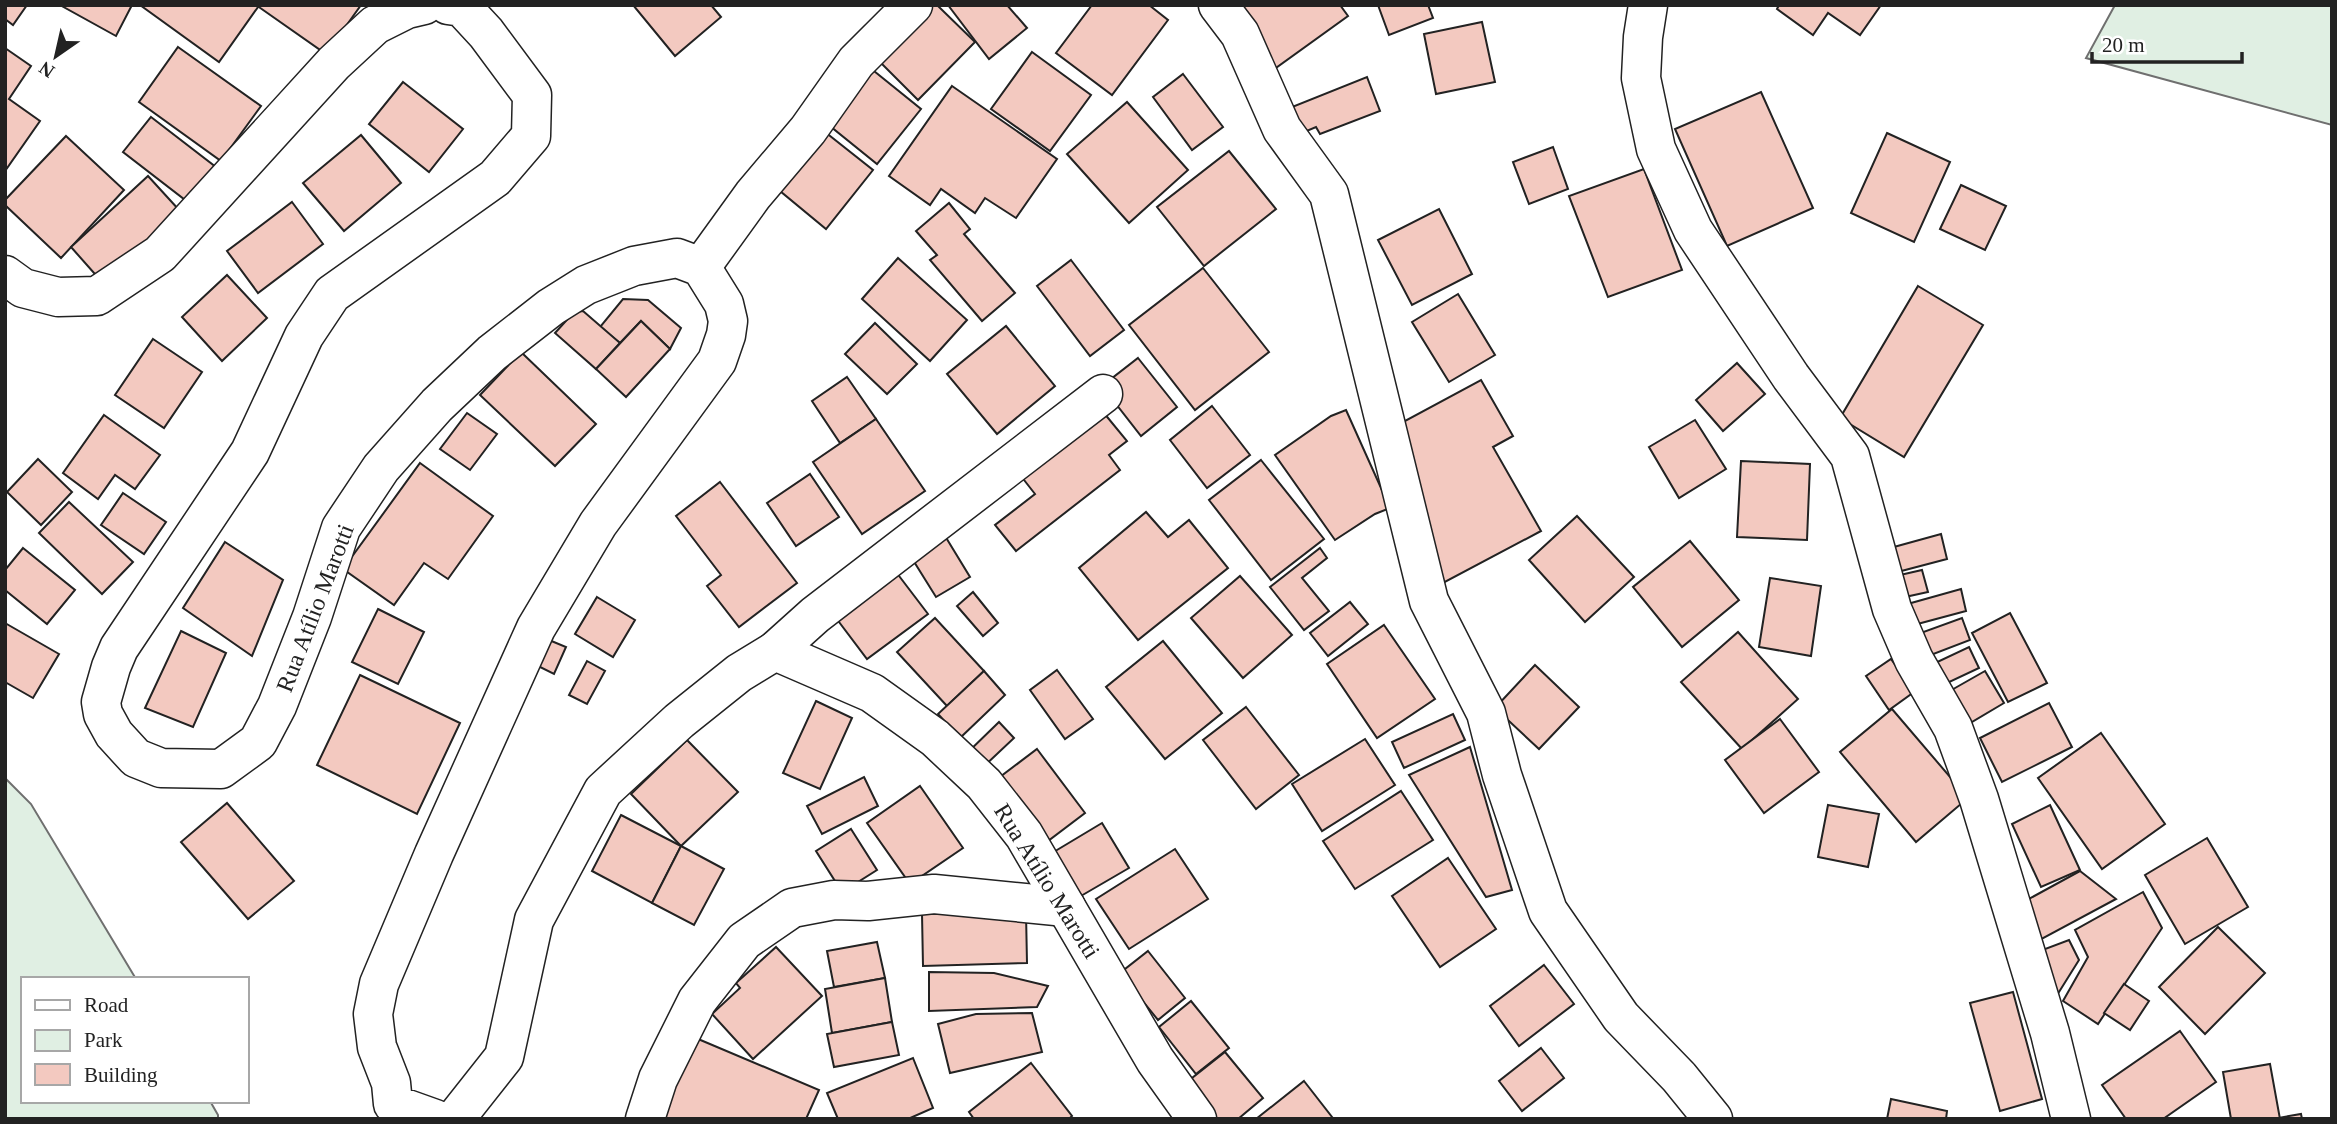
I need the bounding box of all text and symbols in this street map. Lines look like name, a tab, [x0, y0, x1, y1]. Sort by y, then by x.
north arrow	[21, 21, 91, 91]
scale bar	[2092, 21, 2242, 65]
text: 20 m	[2102, 33, 2145, 57]
text: N	[35, 57, 58, 82]
street label: Rua Atílio Marotti	[271, 520, 359, 695]
street label: Rua Atílio Marotti	[989, 799, 1105, 963]
legend	[21, 977, 248, 1103]
text: Road	[84, 993, 129, 1017]
text: Park	[84, 1028, 123, 1052]
text: Building	[84, 1063, 158, 1087]

